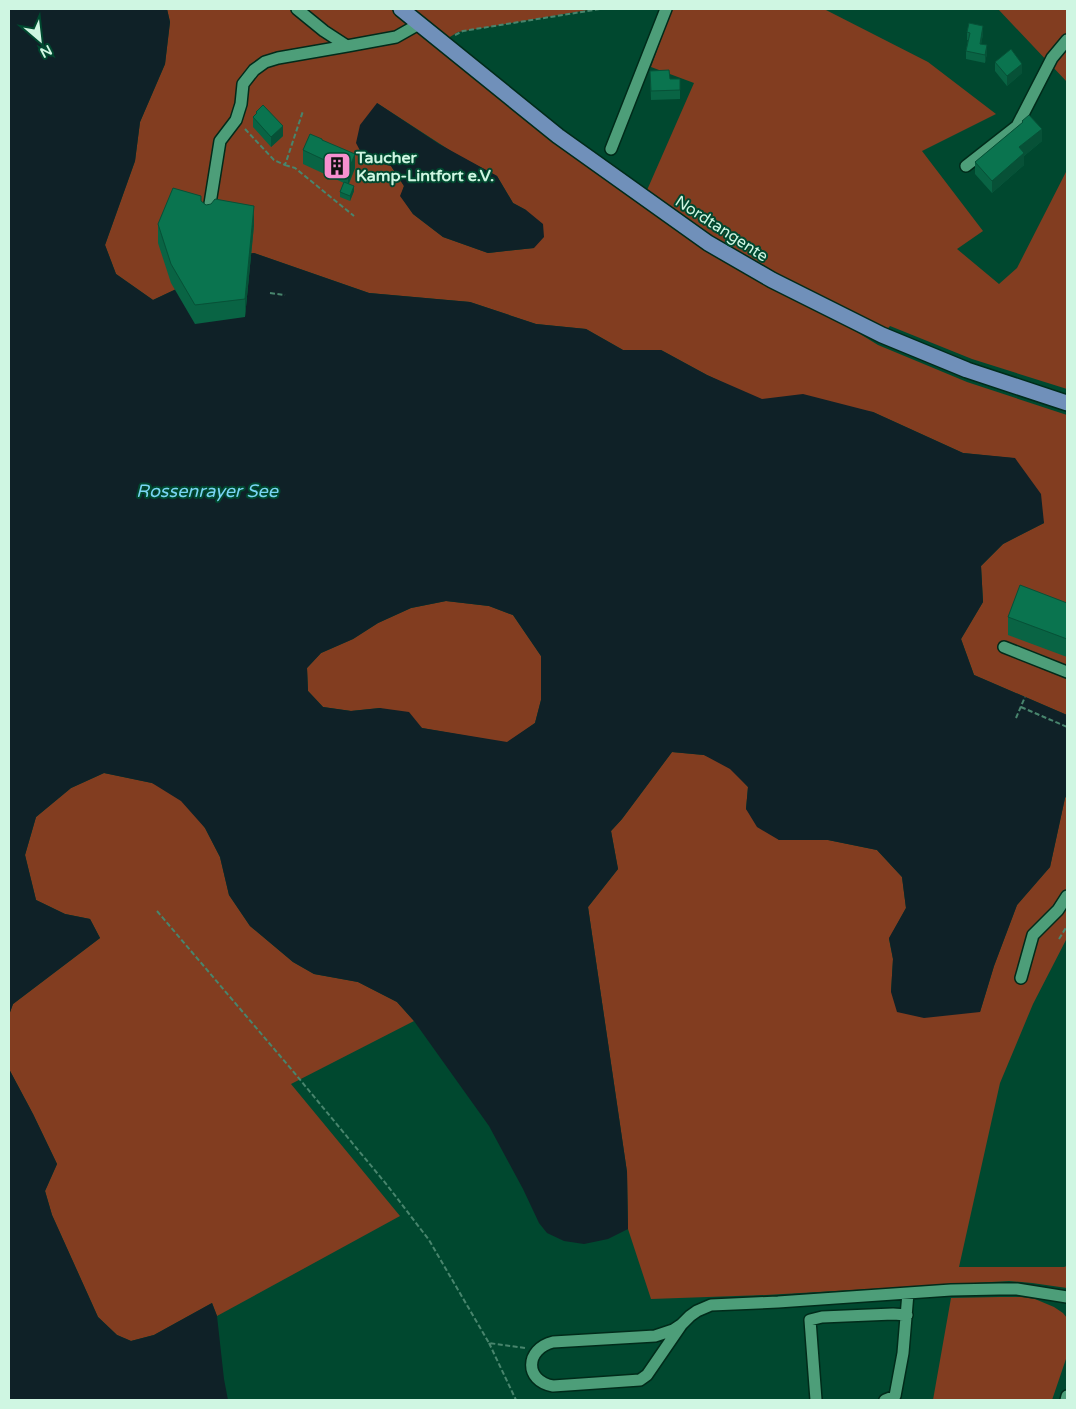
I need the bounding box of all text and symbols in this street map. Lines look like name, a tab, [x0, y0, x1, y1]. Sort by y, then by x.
north arrow	[15, 15, 65, 65]
text: N	[37, 41, 55, 61]
place label: Taucher Kamp-Lintfort e.V.	[355, 148, 494, 186]
building icon: Taucher Kamp-Lintfort e.V.	[322, 151, 352, 181]
street label: Nordtangente	[671, 191, 772, 266]
water label: Rossenrayer See	[136, 480, 279, 502]

